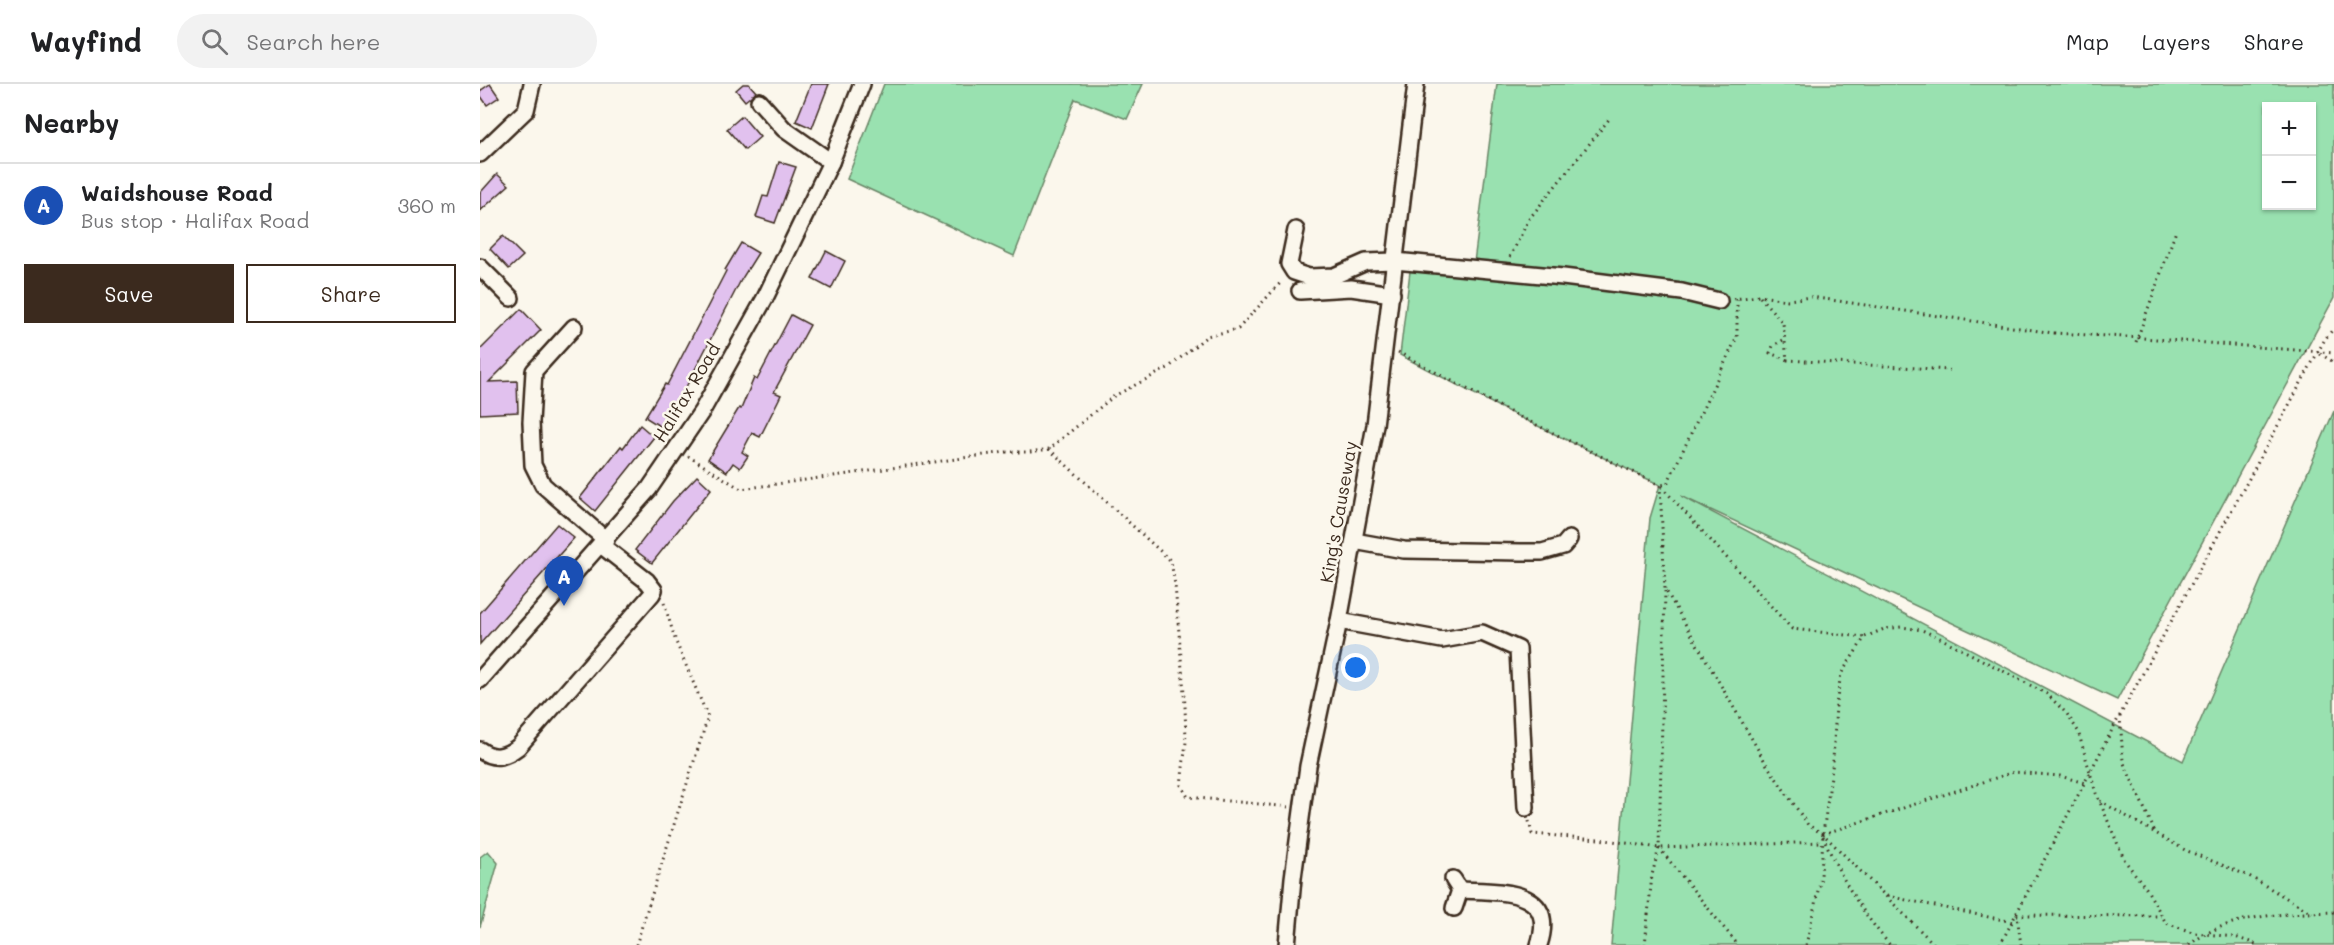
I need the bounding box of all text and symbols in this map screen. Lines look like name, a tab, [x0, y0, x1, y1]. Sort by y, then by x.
search box	[177, 14, 597, 68]
text: Wayfind	[30, 23, 141, 59]
icon: search	[198, 25, 231, 58]
text: Search here	[246, 27, 380, 56]
text: Map	[2066, 28, 2109, 55]
text: Layers	[2142, 28, 2211, 55]
text: Share	[2244, 28, 2304, 55]
map controls	[2262, 102, 2316, 210]
button: +	[2262, 102, 2316, 156]
text: Nearby	[24, 106, 119, 140]
button: −	[2262, 156, 2316, 210]
text: Waidshouse Road	[81, 178, 273, 207]
text: A	[37, 192, 50, 218]
text: 360 m	[398, 192, 456, 218]
text: Bus stop · Halifax Road	[81, 207, 309, 233]
button: Save	[24, 264, 234, 323]
button: Share	[246, 264, 456, 323]
street label: Halifax Road	[647, 338, 725, 447]
street label: King's Causeway	[1314, 439, 1362, 585]
pin: A	[544, 556, 584, 606]
your location	[1341, 653, 1370, 682]

